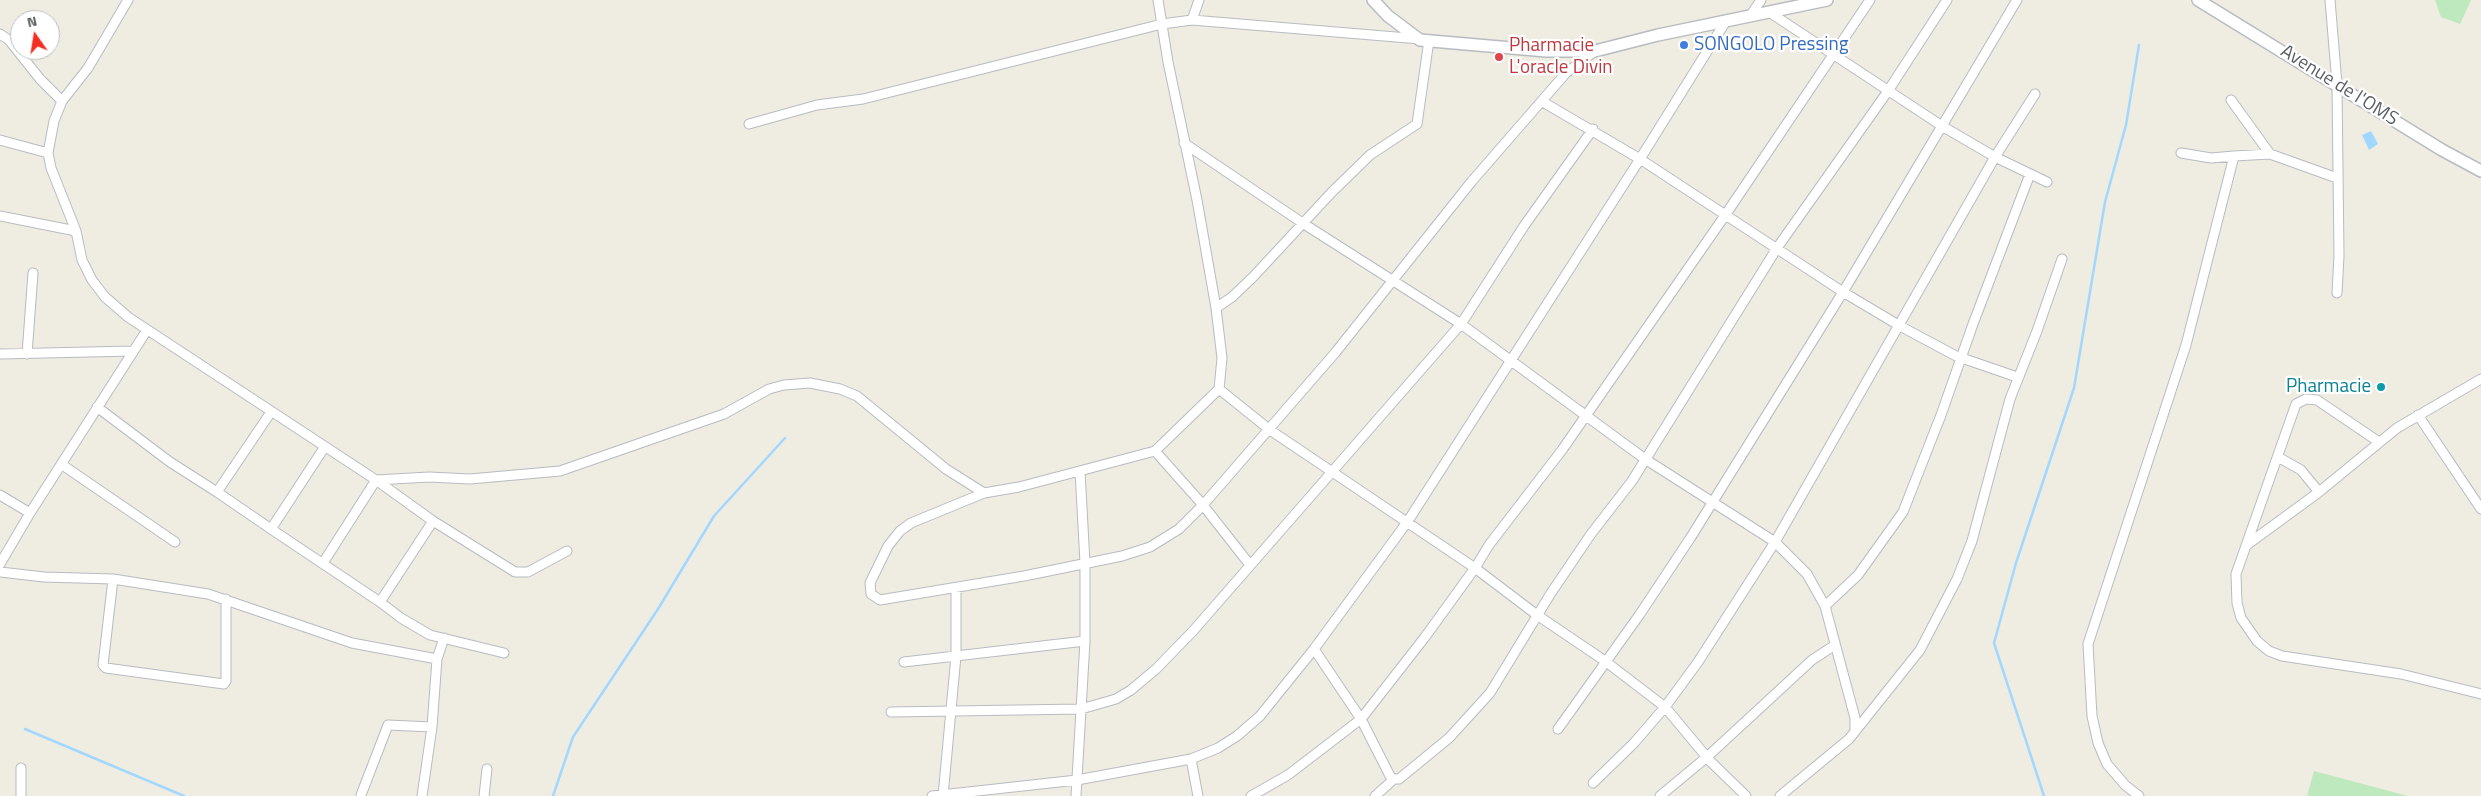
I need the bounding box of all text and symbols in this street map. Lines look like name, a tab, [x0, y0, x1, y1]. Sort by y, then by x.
north arrow	[10, 10, 60, 60]
text: N	[25, 10, 39, 32]
place label: SONGOLO Pressing	[1694, 34, 1848, 56]
place label: Pharmacie L'oracle Divin	[1509, 35, 1613, 79]
marker: SONGOLO Pressing	[1678, 39, 1690, 51]
street label: Avenue de l'OMS	[2276, 41, 2402, 131]
marker: Pharmacie L'oracle Divin	[1493, 51, 1505, 63]
place label: Pharmacie	[2286, 376, 2371, 398]
marker: Pharmacie	[2375, 381, 2387, 393]

